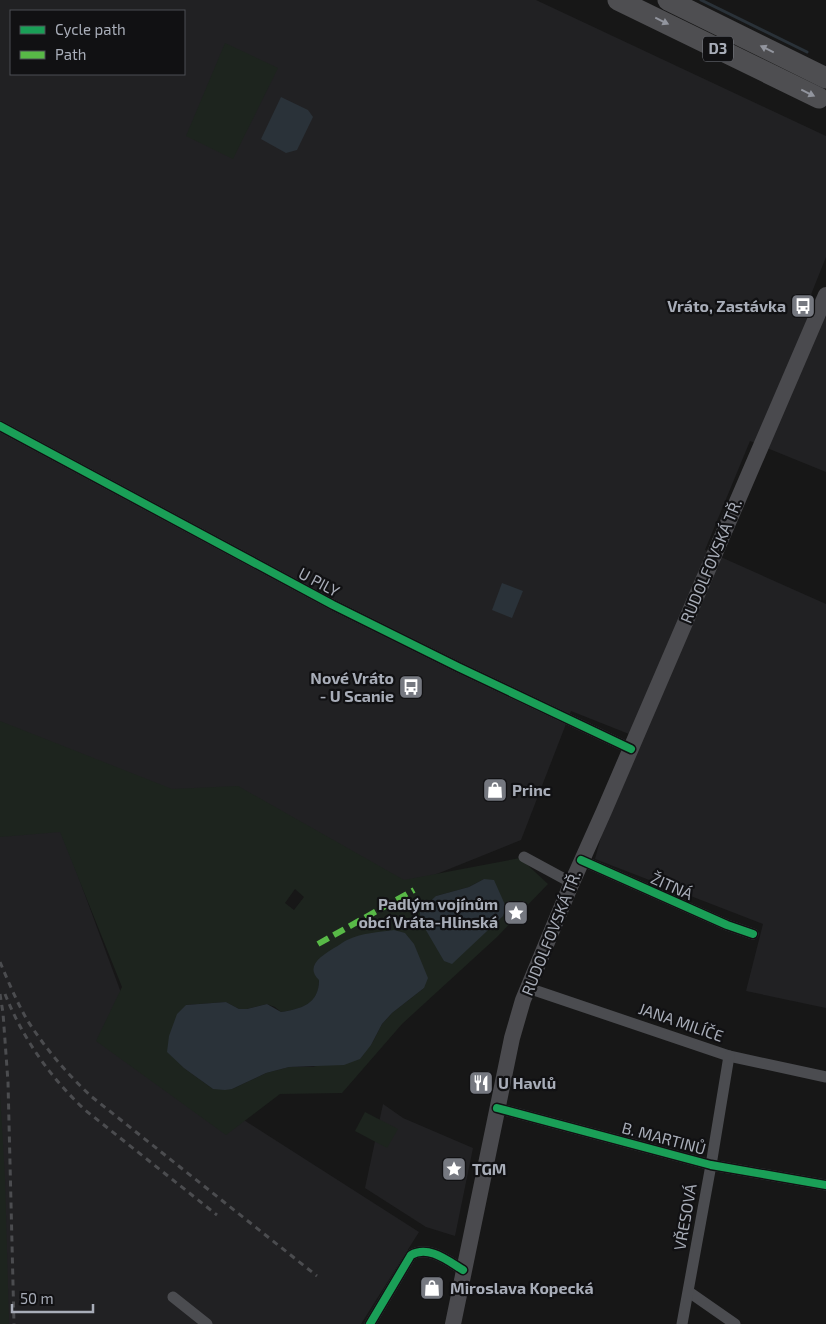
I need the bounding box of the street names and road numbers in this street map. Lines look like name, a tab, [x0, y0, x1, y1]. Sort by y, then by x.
road number: D3	[703, 36, 733, 62]
street label: RUDOLFOVSKÁ TŘ.	[676, 496, 745, 626]
street label: U PILY	[295, 563, 343, 600]
street label: RUDOLFOVSKÁ TŘ.	[517, 868, 584, 998]
street label: ŽITNÁ	[648, 868, 696, 903]
street label: JANA MILÍČE	[636, 998, 726, 1045]
street label: B. MARTINŮ	[620, 1117, 708, 1158]
street label: VŘESOVÁ	[669, 1182, 700, 1252]

